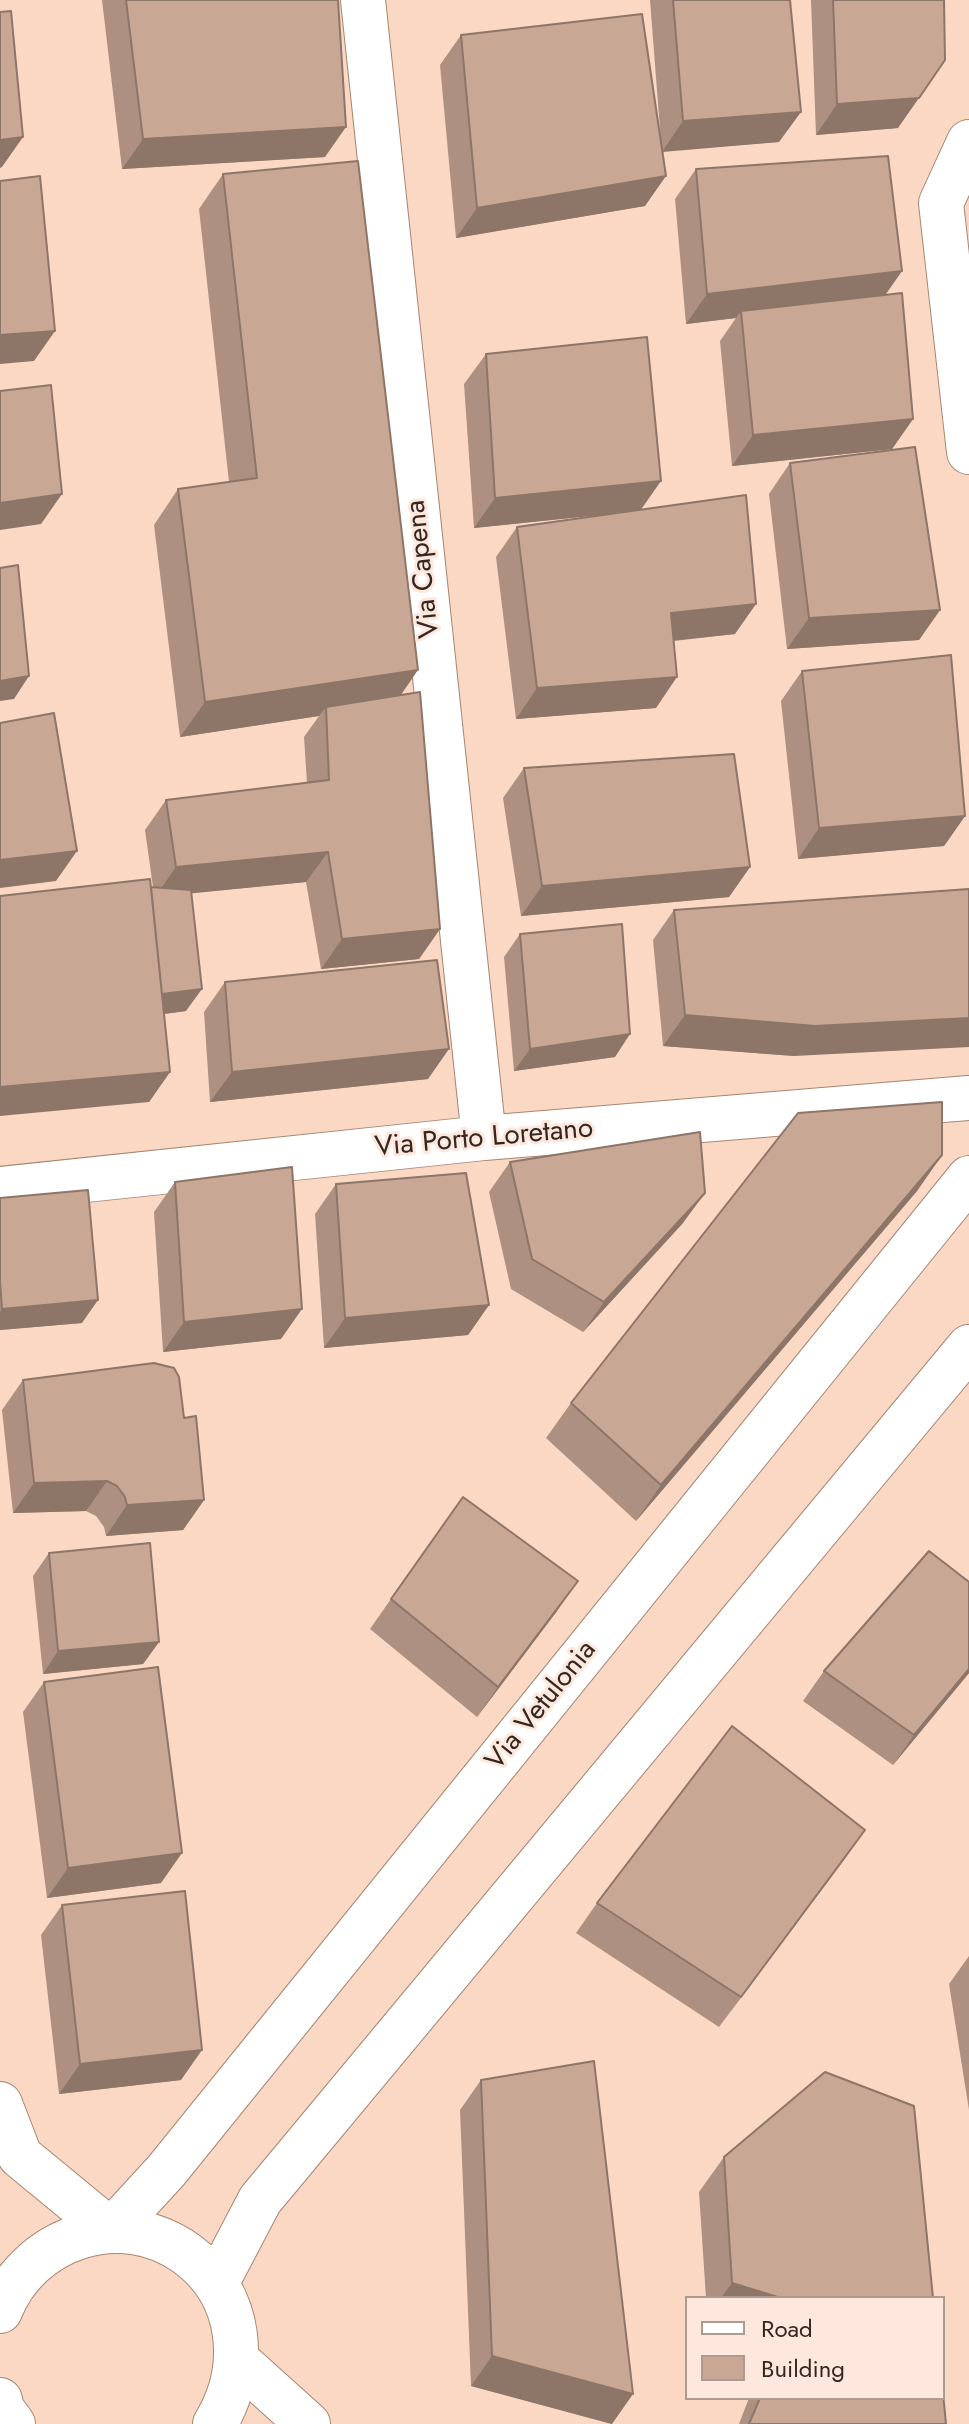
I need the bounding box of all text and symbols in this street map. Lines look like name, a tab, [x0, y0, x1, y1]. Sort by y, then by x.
street label: Via Capena	[400, 498, 448, 640]
street label: Via Porto Loretano	[373, 1113, 595, 1165]
street label: Via Vetulonia	[480, 1634, 604, 1778]
legend	[685, 2296, 945, 2400]
text: Road	[761, 2311, 813, 2346]
text: Building	[761, 2351, 845, 2386]

